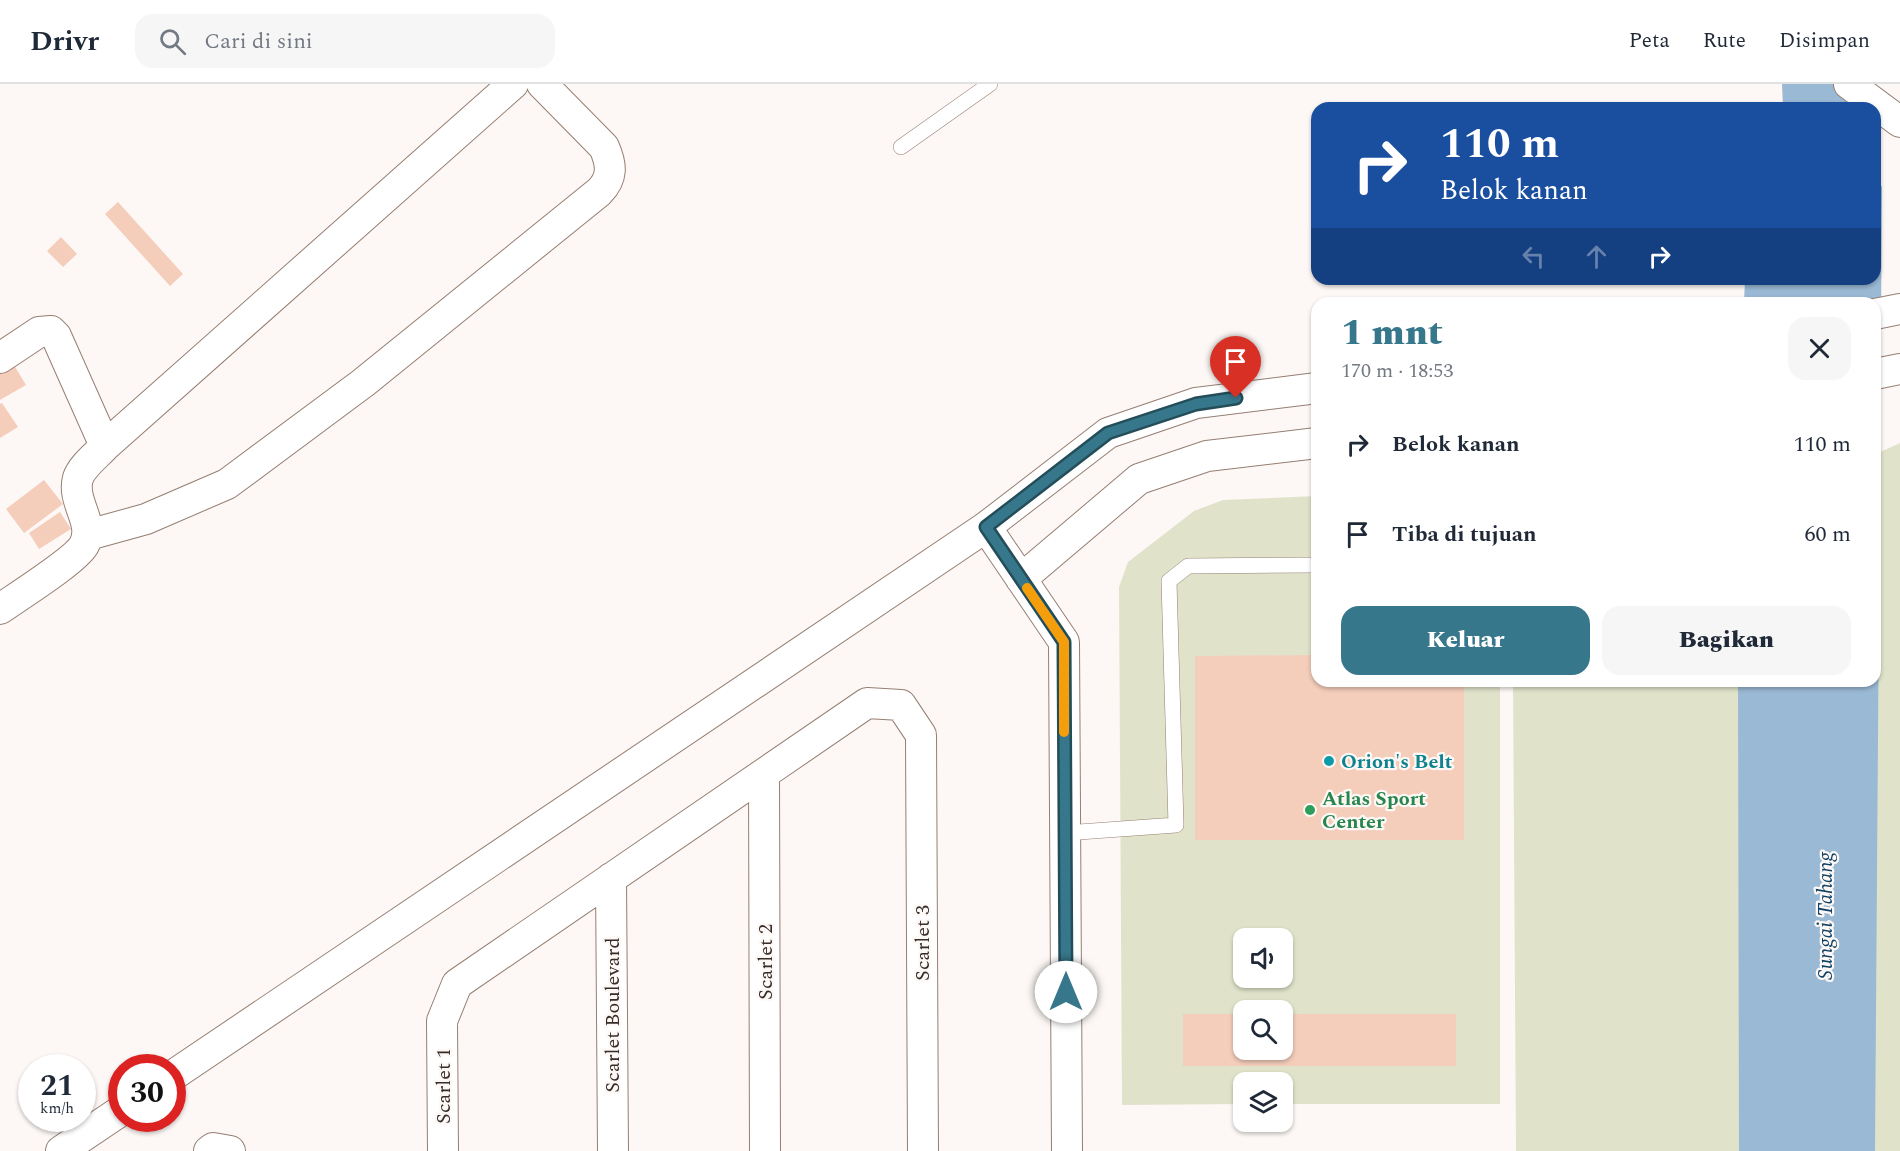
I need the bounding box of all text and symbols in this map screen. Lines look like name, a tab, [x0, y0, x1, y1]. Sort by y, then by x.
search box	[135, 14, 555, 68]
text: Drivr	[30, 20, 99, 63]
icon: search	[156, 25, 189, 58]
text: Cari di sini	[204, 25, 313, 58]
text: Peta	[1629, 25, 1670, 57]
text: Rute	[1703, 25, 1746, 57]
text: Disimpan	[1779, 25, 1870, 57]
text: 110 m	[1440, 113, 1559, 176]
icon: right	[1341, 126, 1419, 204]
text: Belok kanan	[1440, 170, 1588, 212]
icon: left	[1517, 240, 1550, 273]
icon: ahead	[1580, 240, 1613, 273]
icon: right	[1643, 240, 1676, 273]
text: 1 mnt	[1341, 306, 1443, 361]
button: close	[1788, 317, 1851, 380]
pin	[1210, 336, 1261, 398]
icon: arrive	[1219, 345, 1252, 378]
text: 170 m · 18:53	[1341, 356, 1453, 386]
icon: right	[1341, 428, 1374, 461]
text: Belok kanan	[1392, 428, 1520, 461]
text: 110 m	[1794, 428, 1851, 461]
icon: arrive	[1341, 518, 1374, 551]
text: Tiba di tujuan	[1392, 518, 1537, 551]
text: 60 m	[1805, 518, 1851, 551]
button: Keluar	[1341, 606, 1590, 675]
button: Bagikan	[1602, 606, 1851, 675]
place label: Orion's Belt	[1341, 747, 1453, 777]
marker: Orion's Belt	[1322, 754, 1336, 768]
place label: Atlas Sport Center	[1322, 784, 1426, 837]
marker: Atlas Sport Center	[1303, 803, 1317, 817]
water label: Sungai Tahang	[1810, 852, 1842, 980]
street label: Scarlet 3	[908, 905, 938, 981]
street label: Scarlet 2	[751, 924, 781, 1000]
map controls	[1233, 928, 1293, 1132]
button: sound	[1233, 928, 1293, 988]
street label: Scarlet Boulevard	[598, 937, 628, 1093]
position arrow	[1034, 960, 1098, 1024]
button: search	[1233, 1000, 1293, 1060]
street label: Scarlet 1	[429, 1048, 459, 1124]
speed limit sign: 30	[108, 1054, 186, 1132]
text: 21	[40, 1063, 74, 1109]
button: layers	[1233, 1072, 1293, 1132]
text: km/h	[40, 1097, 74, 1120]

